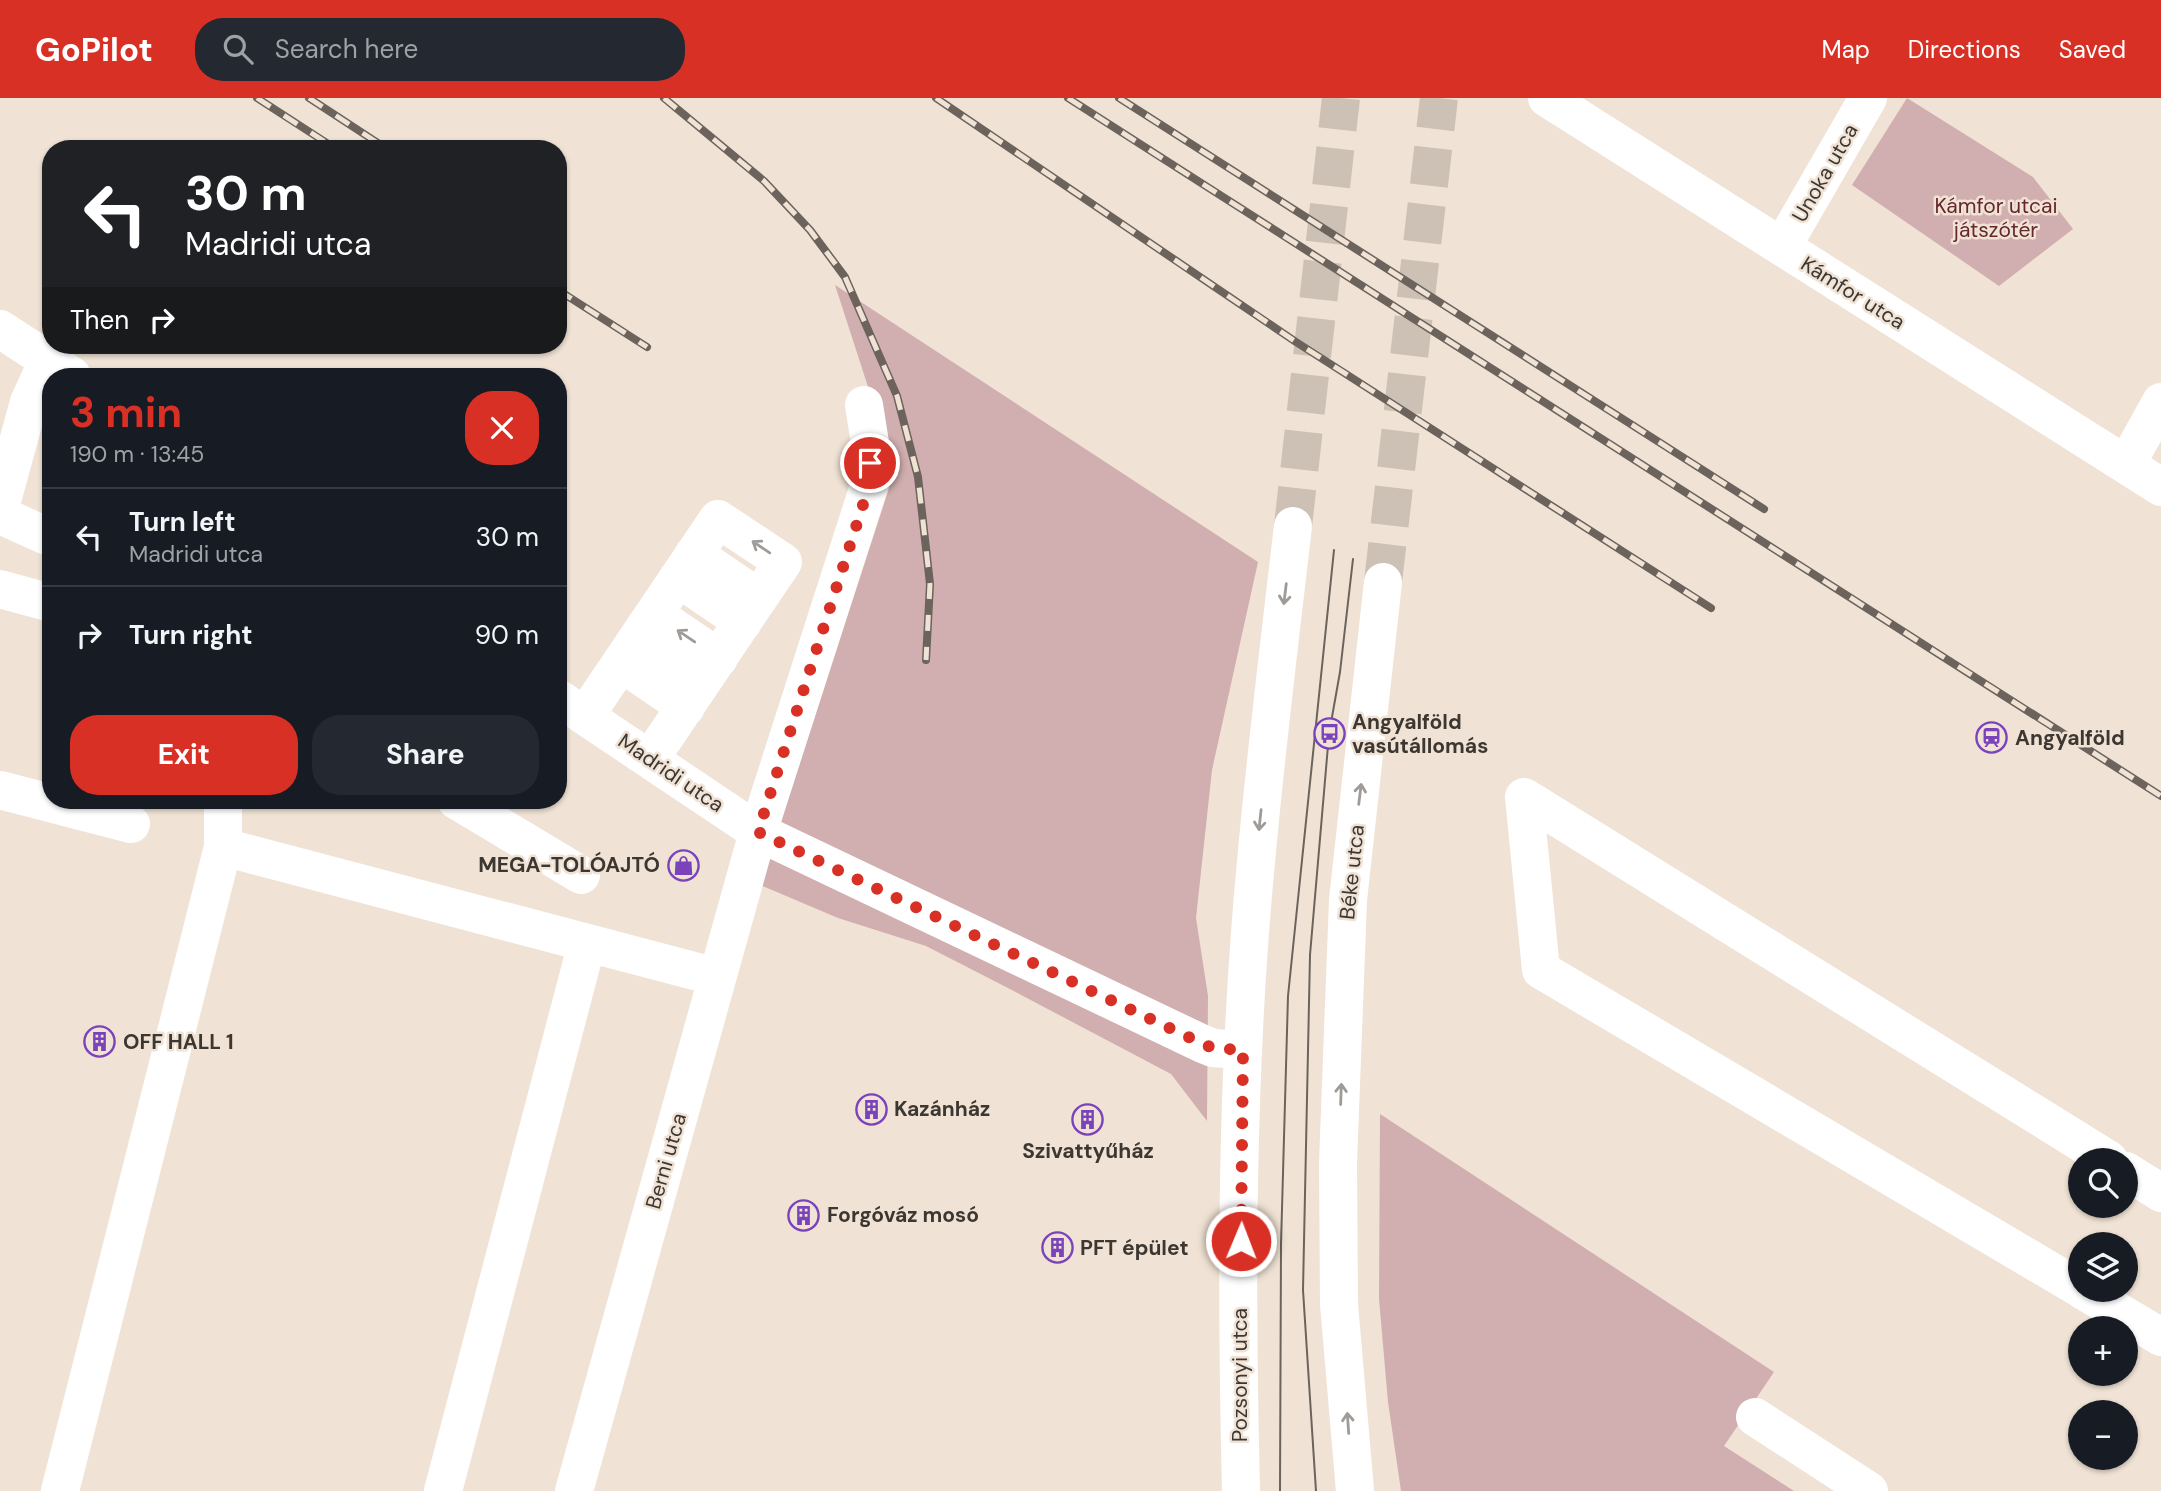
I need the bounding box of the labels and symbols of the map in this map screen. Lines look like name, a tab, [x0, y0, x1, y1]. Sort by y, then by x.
street label: Unoka utca	[1786, 119, 1864, 227]
park label: Kámfor utcai játszótér	[1935, 192, 2057, 244]
street label: Kámfor utca	[1796, 250, 1910, 336]
pin	[840, 433, 900, 493]
one-way arrow	[752, 540, 771, 555]
one-way arrow	[1279, 582, 1292, 605]
one-way arrow	[677, 629, 696, 643]
place label: Angyalföld vasútállomás	[1352, 708, 1488, 760]
bus stop icon: Angyalföld vasútállomás	[1312, 717, 1346, 751]
station icon: Angyalföld	[1975, 721, 2009, 755]
place label: Angyalföld	[2015, 724, 2125, 752]
street label: Madridi utca	[612, 727, 730, 819]
one-way arrow	[1354, 783, 1367, 806]
one-way arrow	[1254, 808, 1267, 831]
street label: Béke utca	[1333, 823, 1371, 921]
shop icon: MEGA-TOLÓAJTÓ	[666, 848, 700, 882]
place label: MEGA-TOLÓAJTÓ	[478, 851, 660, 879]
building icon: OFF HALL 1	[83, 1025, 117, 1059]
place label: OFF HALL 1	[123, 1028, 234, 1056]
one-way arrow	[1334, 1083, 1347, 1106]
building icon: Kazánház	[854, 1092, 888, 1126]
place label: Kazánház	[894, 1095, 990, 1123]
building icon: Szivattyűház	[1071, 1102, 1105, 1136]
street label: Berni utca	[639, 1110, 693, 1212]
place label: Szivattyűház	[1022, 1137, 1154, 1165]
building icon: Forgóváz mosó	[787, 1198, 821, 1232]
place label: Forgóváz mosó	[827, 1201, 979, 1229]
position arrow	[1204, 1204, 1278, 1278]
building icon: PFT épület	[1040, 1231, 1074, 1265]
place label: PFT épület	[1080, 1234, 1189, 1262]
street label: Pozsonyi utca	[1226, 1308, 1254, 1442]
one-way arrow	[1341, 1412, 1354, 1435]

